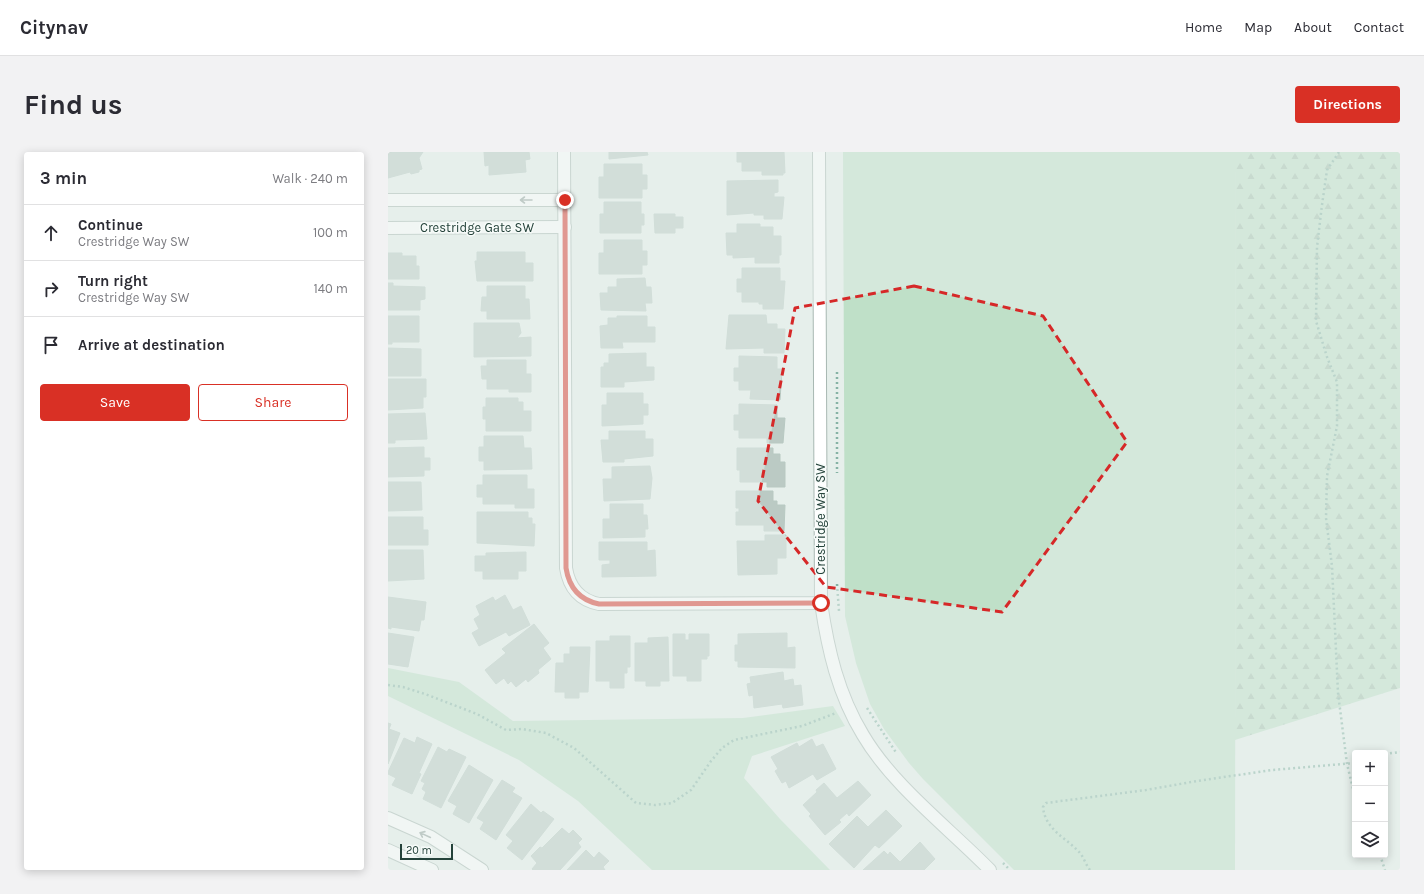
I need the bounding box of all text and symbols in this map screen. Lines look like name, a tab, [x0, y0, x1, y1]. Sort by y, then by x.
text: Citynav	[20, 17, 88, 39]
text: Home	[1185, 19, 1222, 36]
text: Map	[1244, 19, 1272, 36]
text: About	[1294, 19, 1332, 36]
text: Contact	[1354, 19, 1404, 36]
button: Directions	[1295, 86, 1400, 123]
text: Find us	[24, 88, 123, 121]
text: 3 min	[40, 168, 87, 188]
text: Walk · 240 m	[272, 171, 348, 186]
route end	[556, 191, 574, 209]
one-way arrow	[520, 196, 533, 204]
text: Continue	[78, 216, 143, 234]
street label: Crestridge Gate SW	[420, 220, 534, 235]
icon: ahead	[40, 222, 62, 244]
text: 100 m	[313, 225, 348, 240]
text: Crestridge Way SW	[78, 234, 189, 249]
text: Turn right	[78, 272, 148, 290]
icon: right	[40, 278, 62, 300]
text: 140 m	[313, 281, 348, 296]
text: Crestridge Way SW	[78, 290, 189, 305]
icon: arrive	[40, 334, 62, 356]
text: Arrive at destination	[78, 336, 225, 354]
button: Save	[40, 384, 190, 421]
button: Share	[198, 384, 348, 421]
street label: Crestridge Way SW	[813, 463, 828, 575]
route start	[812, 594, 830, 612]
map controls	[1352, 750, 1388, 858]
button: +	[1352, 750, 1388, 786]
button: −	[1352, 786, 1388, 822]
button: layers	[1352, 822, 1388, 858]
one-way arrow	[420, 831, 432, 838]
scale bar	[400, 842, 453, 861]
text: 20 m	[406, 844, 432, 857]

